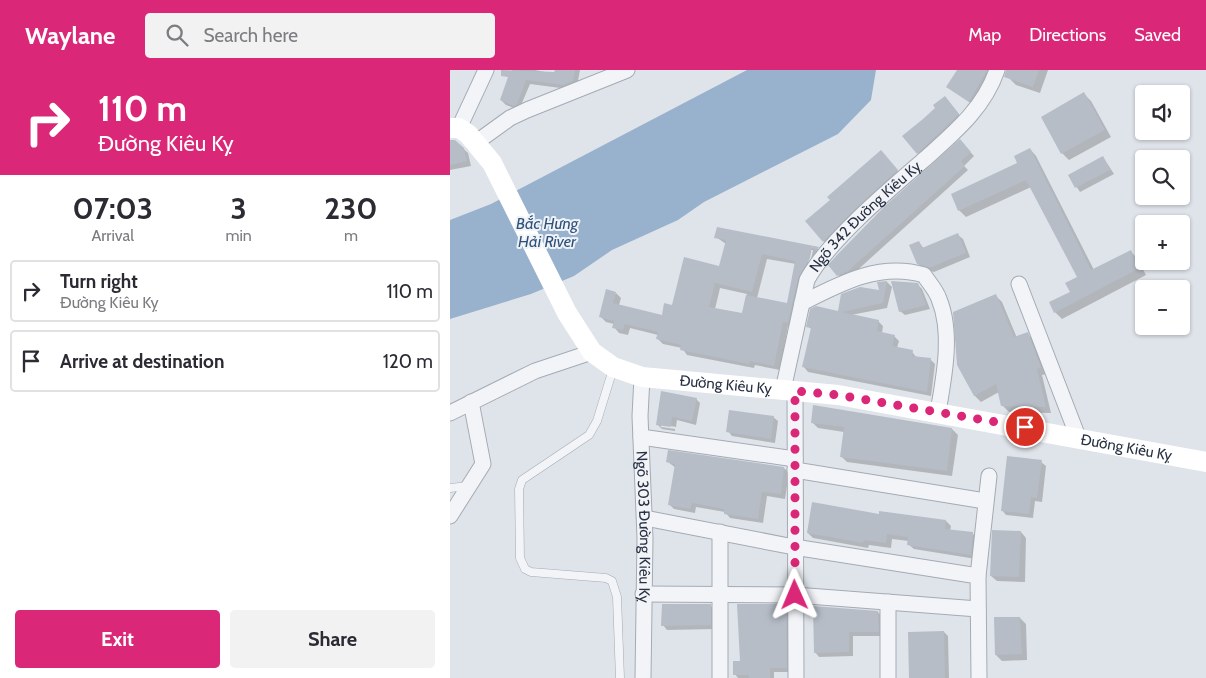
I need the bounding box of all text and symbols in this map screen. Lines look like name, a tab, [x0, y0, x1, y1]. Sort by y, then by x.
search box	[145, 13, 495, 58]
text: Waylane	[25, 21, 115, 50]
icon: search	[163, 21, 191, 49]
text: Search here	[203, 24, 298, 47]
text: Map	[968, 24, 1001, 46]
text: Directions	[1029, 24, 1106, 46]
text: Saved	[1134, 24, 1181, 46]
map controls	[1135, 85, 1190, 335]
button: sound	[1135, 85, 1190, 140]
text: 110 m	[98, 87, 187, 130]
icon: right	[15, 90, 80, 155]
text: Đường Kiêu Kỵ	[98, 130, 234, 157]
button: search	[1135, 150, 1190, 205]
street label: Ngõ 342 Đường Kiêu Kỵ	[805, 157, 925, 275]
text: 07:03	[72, 190, 153, 227]
text: 3	[231, 190, 247, 227]
text: 230	[324, 190, 378, 227]
water label: Bắc Hưng Hải River	[516, 214, 579, 251]
button: +	[1135, 215, 1190, 270]
text: Arrival	[91, 226, 134, 245]
text: min	[225, 226, 252, 245]
text: m	[344, 226, 358, 245]
text: Turn right	[60, 270, 138, 293]
icon: right	[17, 277, 45, 305]
text: 110 m	[386, 280, 433, 303]
button: −	[1135, 280, 1190, 335]
text: Đường Kiêu Kỵ	[60, 293, 159, 312]
icon: arrive	[17, 347, 45, 375]
text: Arrive at destination	[60, 350, 224, 373]
text: 120 m	[383, 350, 433, 373]
street label: Đường Kiêu Kỵ	[679, 371, 773, 398]
pin	[1004, 406, 1046, 448]
icon: arrive	[1011, 413, 1039, 441]
street label: Đường Kiêu Kỵ	[1079, 430, 1174, 465]
street label: Ngõ 303 Đường Kiêu Kỵ	[632, 451, 654, 603]
position arrow	[768, 568, 820, 620]
button: Exit	[15, 610, 220, 668]
button: Share	[230, 610, 435, 668]

